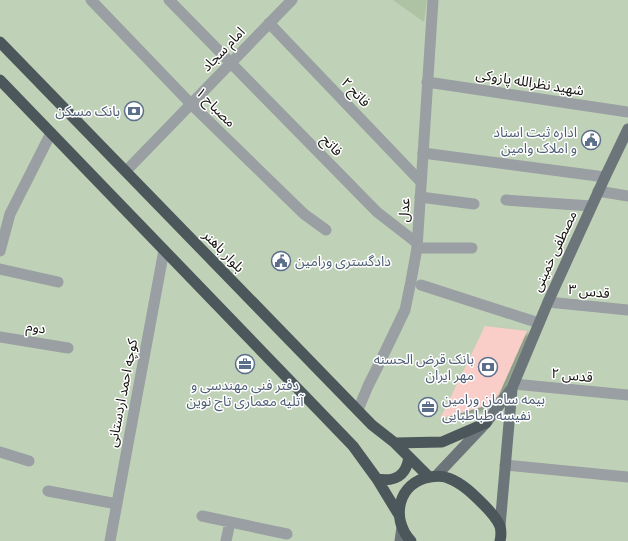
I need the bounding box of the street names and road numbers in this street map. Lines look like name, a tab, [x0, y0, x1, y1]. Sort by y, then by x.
street label: امام سجاد	[197, 23, 250, 76]
street label: شهید نظرالله پازوکی	[474, 65, 585, 101]
street label: فاتح ۲	[336, 73, 374, 112]
street label: مصباح ۱	[191, 83, 240, 132]
street label: فاتح	[316, 130, 347, 161]
street label: عدل	[394, 197, 414, 223]
street label: مصطفی خمینی	[527, 208, 581, 294]
street label: بلوار باهنر	[199, 225, 249, 276]
street label: قدس ۳	[567, 280, 611, 302]
street label: دوم	[25, 317, 47, 339]
street label: کوچه احمد اردستانی	[103, 337, 142, 449]
street label: قدس ۲	[550, 364, 594, 386]

